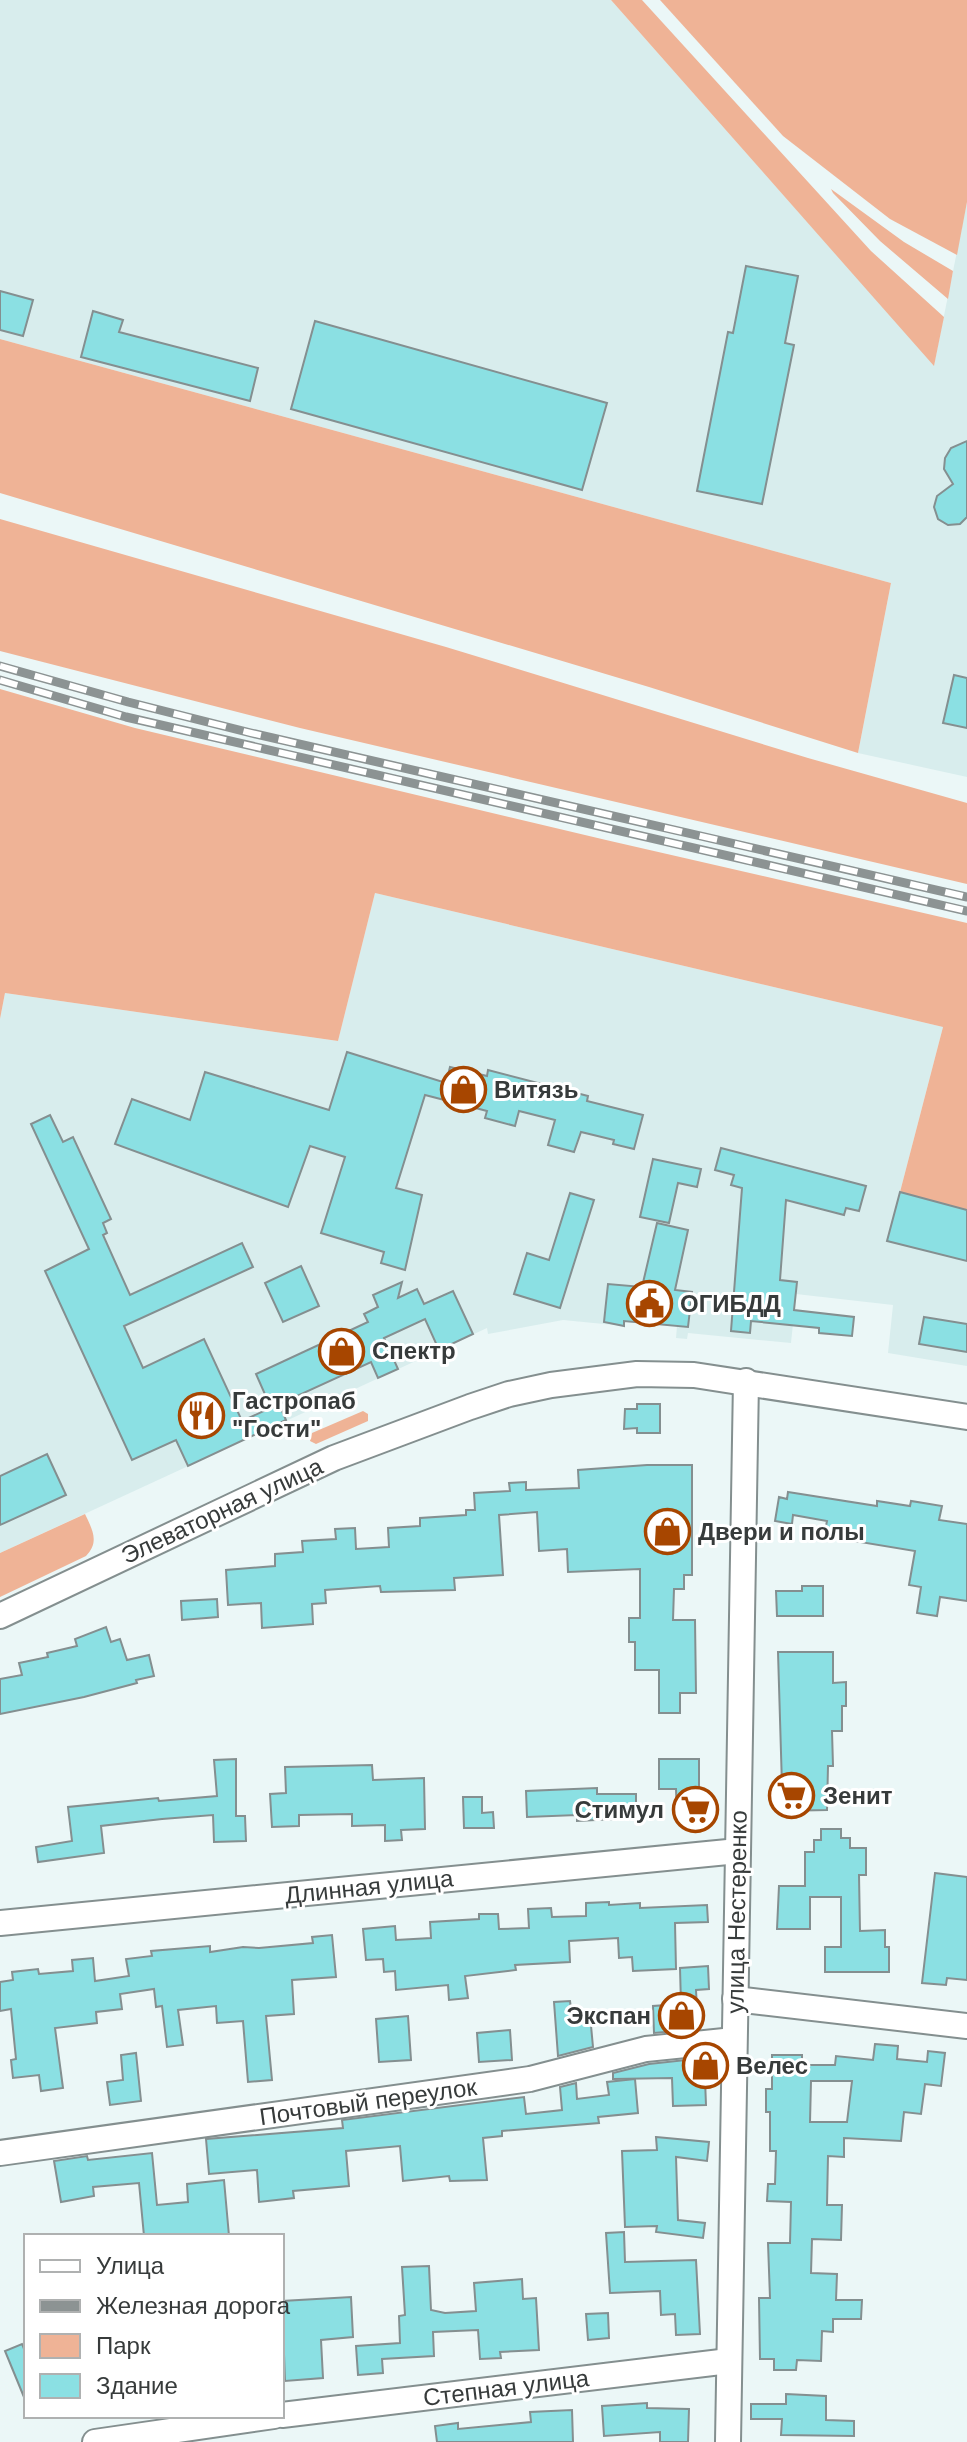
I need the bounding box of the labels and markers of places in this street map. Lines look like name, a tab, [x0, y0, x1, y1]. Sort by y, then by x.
shop icon: Витязь	[439, 1066, 487, 1114]
place label: Витязь	[494, 1076, 579, 1103]
public building icon: ОГИБДД	[625, 1280, 673, 1328]
place label: ОГИБДД	[680, 1290, 781, 1317]
shop icon: Спектр	[317, 1327, 365, 1375]
place label: Спектр	[372, 1337, 456, 1364]
place label: Гастропаб "Гости"	[232, 1387, 356, 1442]
restaurant icon: Гастропаб "Гости"	[177, 1391, 225, 1439]
shop icon: Двери и полы	[643, 1508, 691, 1556]
place label: Двери и полы	[698, 1518, 865, 1545]
supermarket icon: Зенит	[768, 1772, 816, 1820]
place label: Зенит	[823, 1782, 893, 1809]
supermarket icon: Стимул	[671, 1786, 719, 1834]
place label: Стимул	[574, 1796, 664, 1823]
shop icon: Экспан	[658, 1992, 706, 2040]
place label: Экспан	[567, 2002, 651, 2029]
shop icon: Велес	[681, 2042, 729, 2090]
place label: Велес	[736, 2052, 808, 2079]

